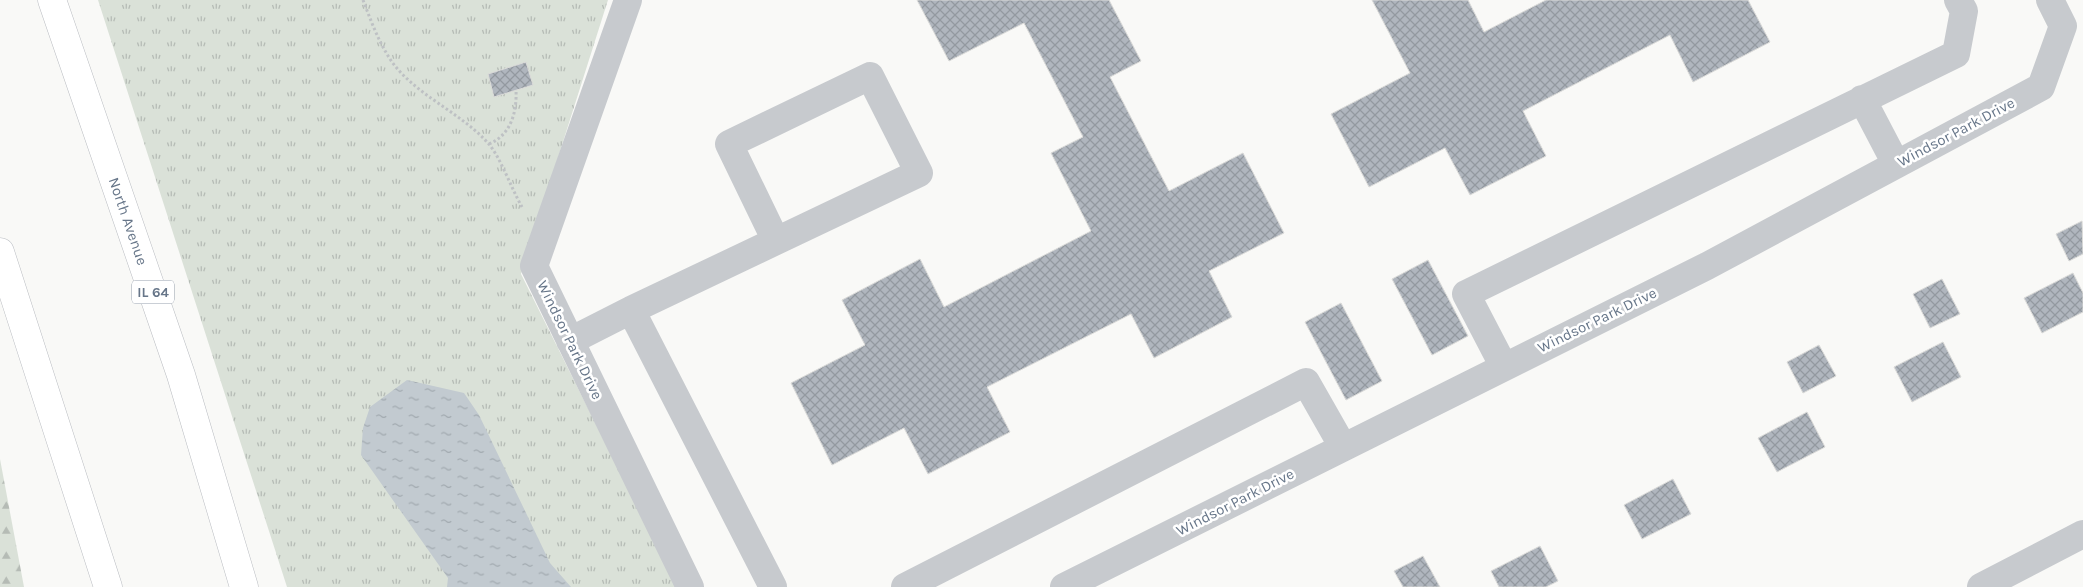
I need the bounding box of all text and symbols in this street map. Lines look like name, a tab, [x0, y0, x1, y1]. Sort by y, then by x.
street label: Windsor Park Drive	[1894, 94, 2018, 170]
street label: North Avenue	[105, 175, 152, 268]
street label: Windsor Park Drive	[533, 278, 607, 402]
road number: IL 64	[132, 280, 174, 304]
street label: Windsor Park Drive	[1535, 283, 1659, 357]
street label: Windsor Park Drive	[1173, 464, 1297, 540]

